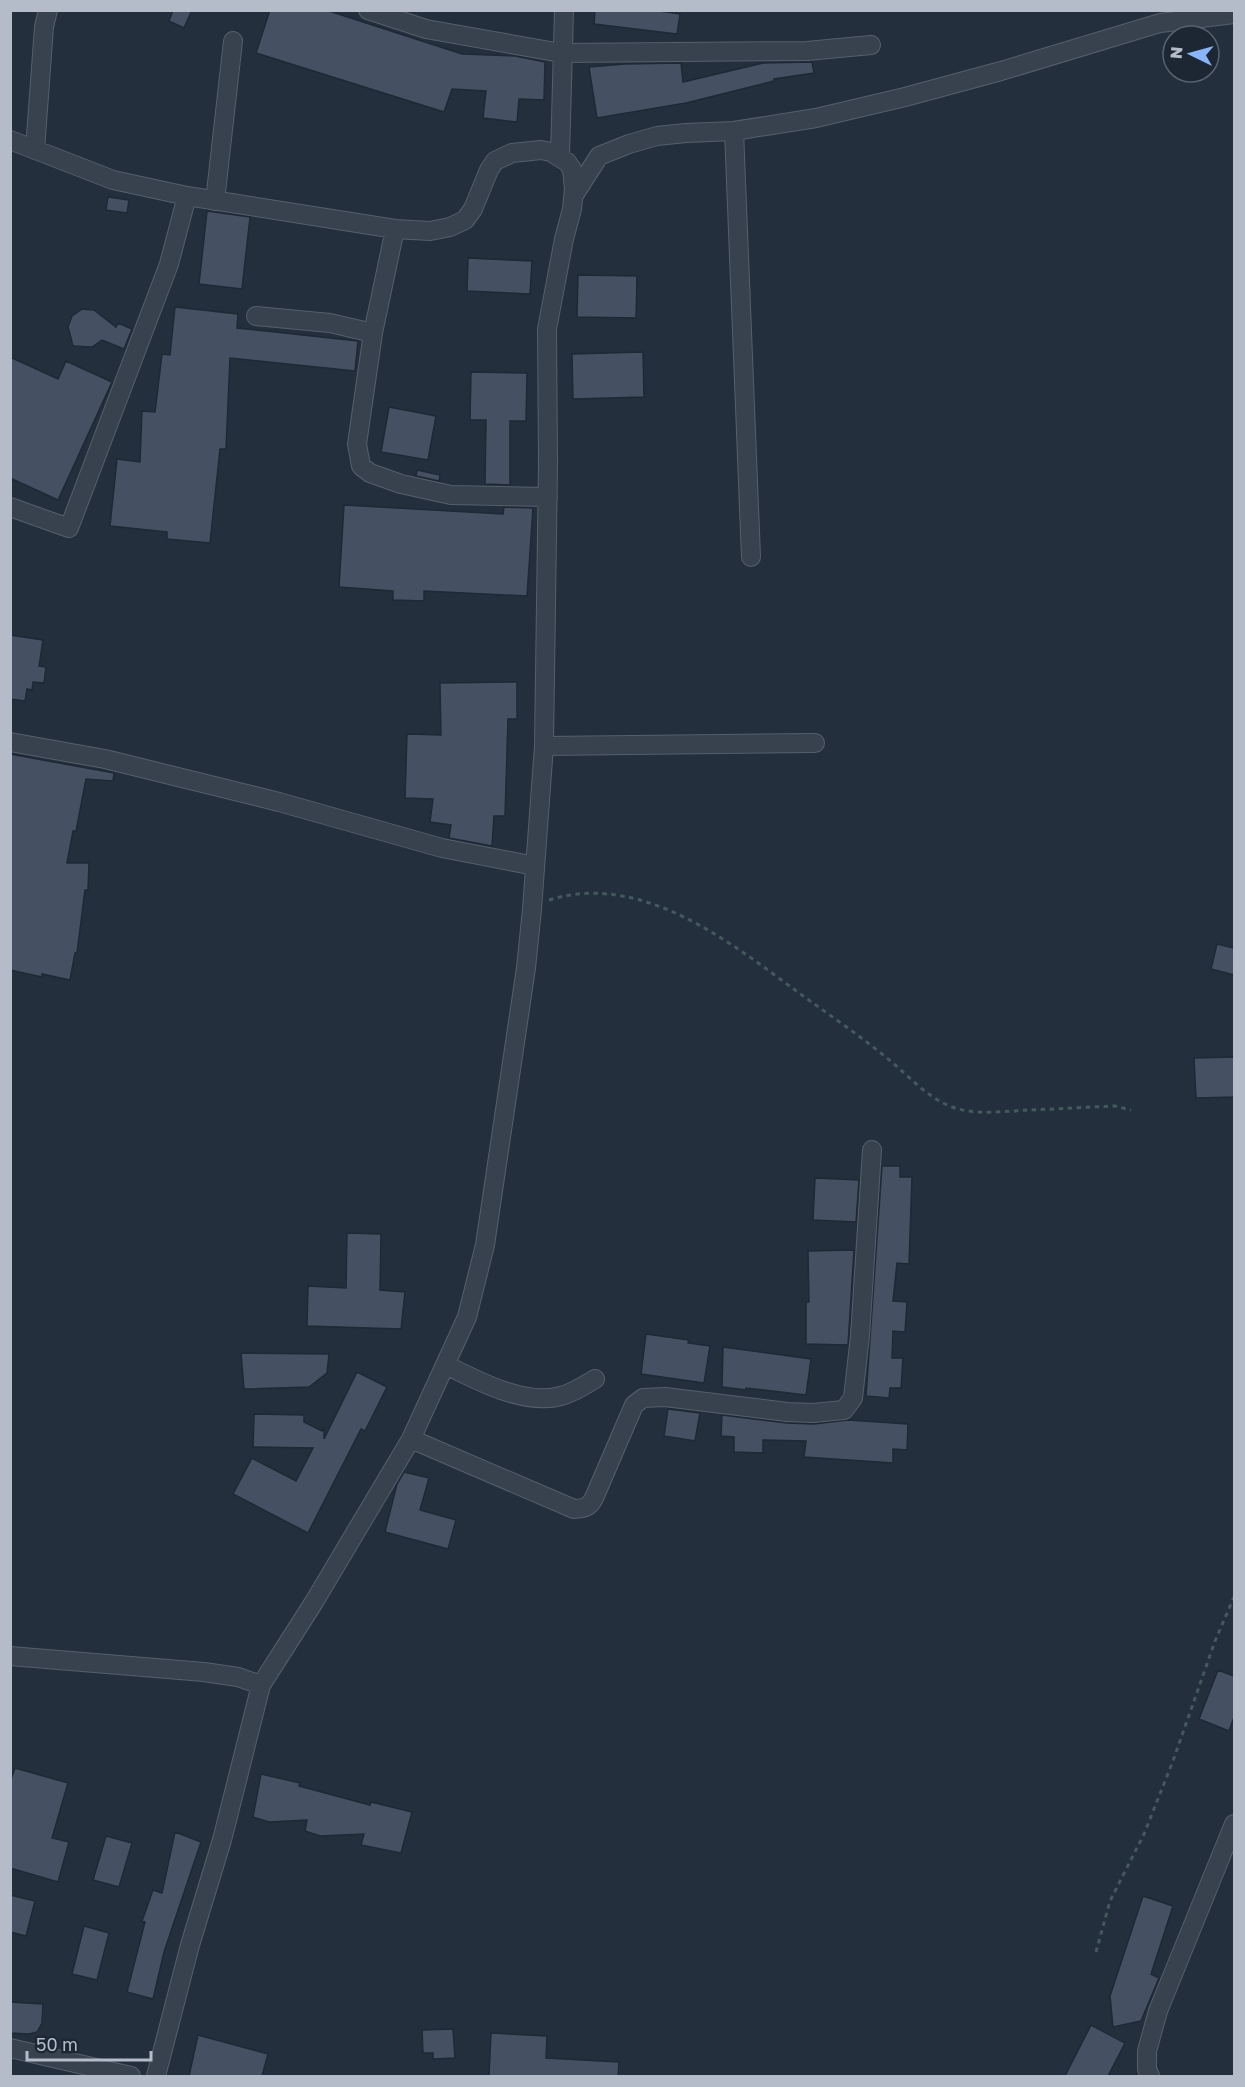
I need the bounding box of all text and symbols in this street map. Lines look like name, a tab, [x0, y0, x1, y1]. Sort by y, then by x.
north arrow	[1161, 24, 1221, 84]
text: N	[1166, 46, 1187, 60]
scale bar	[27, 2024, 152, 2062]
text: 50 m	[36, 2033, 78, 2055]

